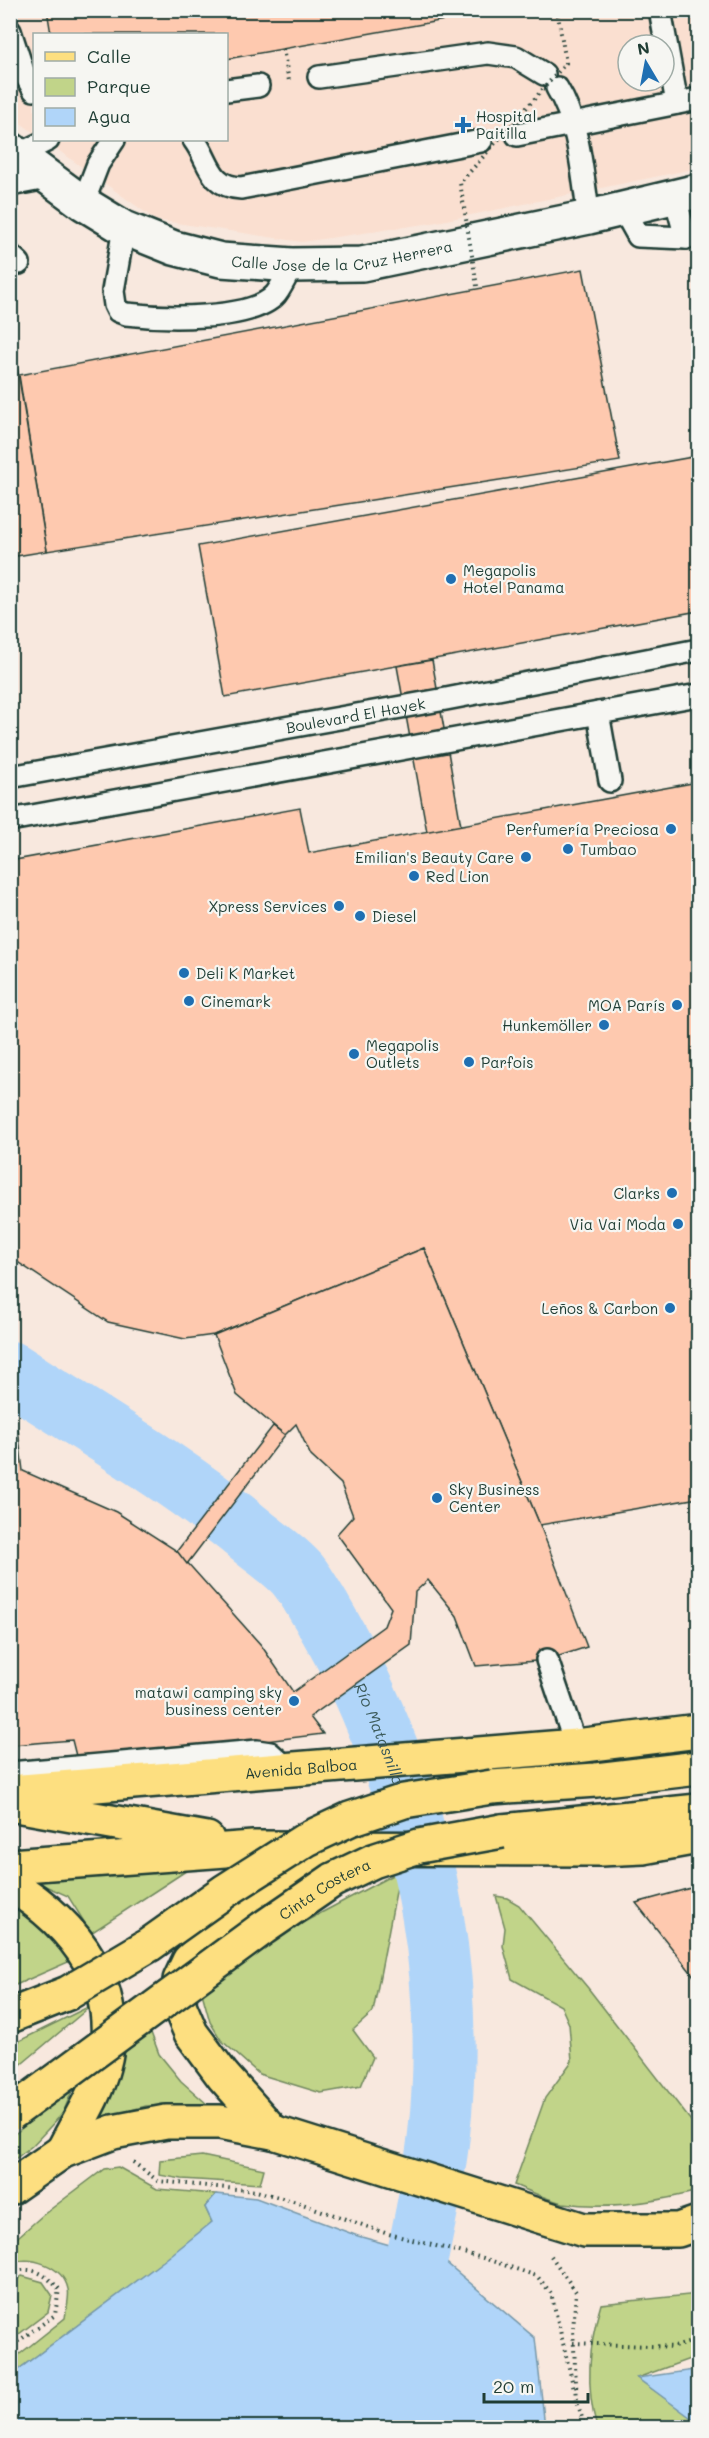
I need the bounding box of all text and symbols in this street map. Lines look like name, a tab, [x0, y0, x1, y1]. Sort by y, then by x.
legend	[33, 33, 228, 141]
north arrow	[616, 33, 676, 93]
text: N	[635, 36, 651, 59]
text: Calle	[87, 44, 131, 68]
text: Parque	[87, 74, 151, 98]
text: Agua	[87, 104, 131, 128]
place label: Hospital Paitilla	[476, 106, 536, 143]
marker: Hospital Paitilla	[454, 116, 472, 134]
street label: Calle Jose de la Cruz Herrera	[231, 236, 454, 275]
place label: Megapolis Hotel Panama	[463, 560, 565, 597]
marker: Megapolis Hotel Panama	[444, 572, 458, 586]
street label: Boulevard El Hayek	[284, 693, 427, 737]
place label: Perfumería Preciosa	[506, 819, 659, 839]
marker: Perfumería Preciosa	[664, 822, 678, 836]
place label: Tumbao	[580, 839, 636, 859]
marker: Tumbao	[561, 842, 575, 856]
place label: Emilian's Beauty Care	[355, 847, 514, 867]
marker: Emilian's Beauty Care	[519, 850, 533, 864]
place label: Red Lion	[426, 866, 489, 886]
marker: Red Lion	[407, 869, 421, 883]
place label: Xpress Services	[208, 896, 327, 916]
marker: Xpress Services	[332, 899, 346, 913]
place label: Diesel	[372, 906, 417, 926]
marker: Diesel	[353, 909, 367, 923]
place label: Deli K Market	[196, 963, 295, 983]
marker: Deli K Market	[177, 966, 191, 980]
place label: Cinemark	[201, 991, 271, 1011]
marker: Cinemark	[182, 994, 196, 1008]
place label: MOA París	[588, 995, 665, 1015]
marker: MOA París	[670, 998, 684, 1012]
place label: Hunkemöller	[502, 1015, 592, 1035]
marker: Hunkemöller	[597, 1018, 611, 1032]
place label: Megapolis Outlets	[366, 1035, 439, 1072]
marker: Megapolis Outlets	[347, 1047, 361, 1061]
place label: Parfois	[481, 1052, 534, 1072]
marker: Parfois	[462, 1055, 476, 1069]
place label: Clarks	[613, 1183, 660, 1203]
marker: Clarks	[665, 1186, 679, 1200]
place label: Via Vai Moda	[570, 1214, 666, 1234]
marker: Via Vai Moda	[671, 1217, 685, 1231]
place label: Leños & Carbon	[542, 1298, 658, 1318]
marker: Leños & Carbon	[663, 1301, 677, 1315]
place label: Sky Business Center	[449, 1479, 540, 1516]
marker: Sky Business Center	[430, 1491, 444, 1505]
water label: Río Matasnillo	[350, 1679, 410, 1788]
place label: matawi camping sky business center	[135, 1682, 282, 1719]
marker: matawi camping sky business center	[287, 1694, 301, 1708]
street label: Avenida Balboa	[244, 1754, 358, 1783]
street label: Cinta Costera	[275, 1854, 374, 1924]
scale bar	[484, 2366, 588, 2404]
text: 20 m	[493, 2374, 534, 2398]

